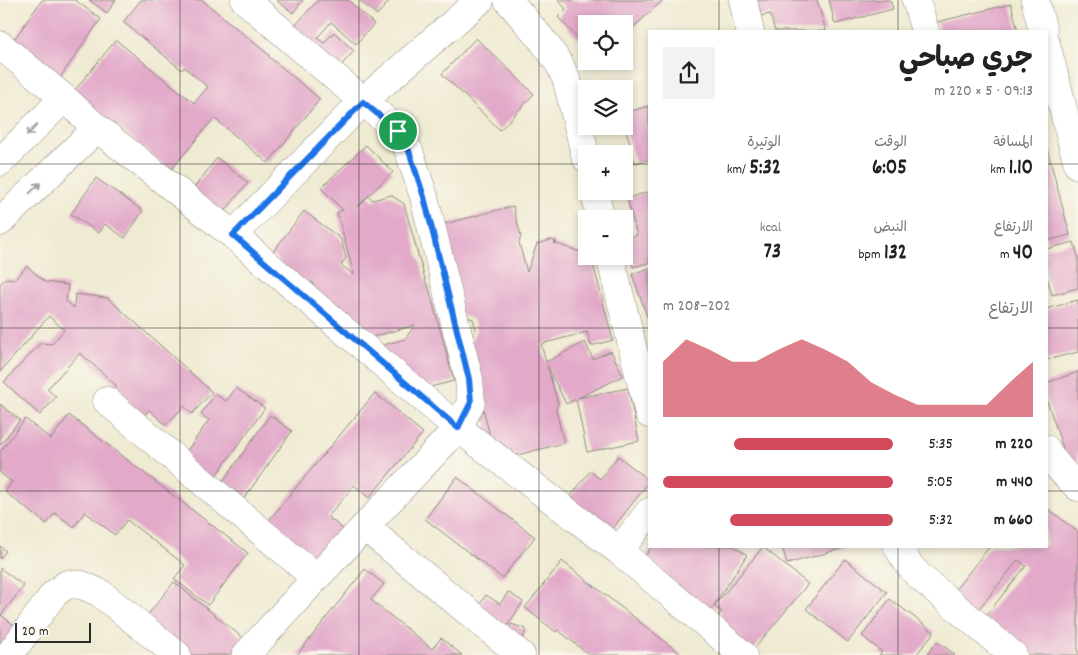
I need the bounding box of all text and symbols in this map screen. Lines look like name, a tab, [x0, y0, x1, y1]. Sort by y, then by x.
map controls	[578, 15, 633, 265]
button: locate	[578, 15, 633, 70]
text: جري صباحي	[899, 41, 1033, 81]
button: share	[663, 47, 715, 99]
button: layers	[578, 80, 633, 135]
text: 09:13 · 5 × 220 m	[934, 80, 1033, 103]
pin	[377, 110, 419, 152]
icon: arrive	[384, 117, 412, 145]
one-way arrow	[26, 124, 38, 136]
text: الوتيرة	[747, 133, 781, 153]
text: الوقت	[874, 133, 907, 153]
text: المسافة	[993, 133, 1033, 153]
button: +	[578, 145, 633, 200]
text: 5:32	[749, 154, 781, 184]
text: 6:05	[872, 154, 907, 184]
text: 1.10	[1009, 154, 1033, 184]
text: /km	[727, 160, 749, 180]
text: km	[990, 160, 1009, 180]
one-way arrow	[29, 182, 41, 194]
button: −	[578, 210, 633, 265]
text: kcal	[760, 218, 781, 238]
text: النبض	[874, 218, 907, 238]
text: الارتفاع	[994, 218, 1033, 238]
text: 73	[764, 238, 781, 268]
text: 132	[884, 239, 907, 269]
text: 40	[1013, 239, 1033, 269]
text: bpm	[859, 245, 884, 265]
text: m	[1000, 245, 1013, 265]
text: 202–208 m	[663, 295, 730, 318]
text: الارتفاع	[988, 298, 1033, 321]
text: 5:35	[928, 433, 953, 456]
text: 220 m	[996, 433, 1033, 456]
text: 5:05	[927, 471, 953, 494]
text: 440 m	[996, 471, 1033, 494]
text: 5:32	[929, 509, 953, 532]
text: 660 m	[994, 509, 1033, 532]
scale bar	[15, 620, 91, 643]
text: 20 m	[22, 622, 49, 642]

